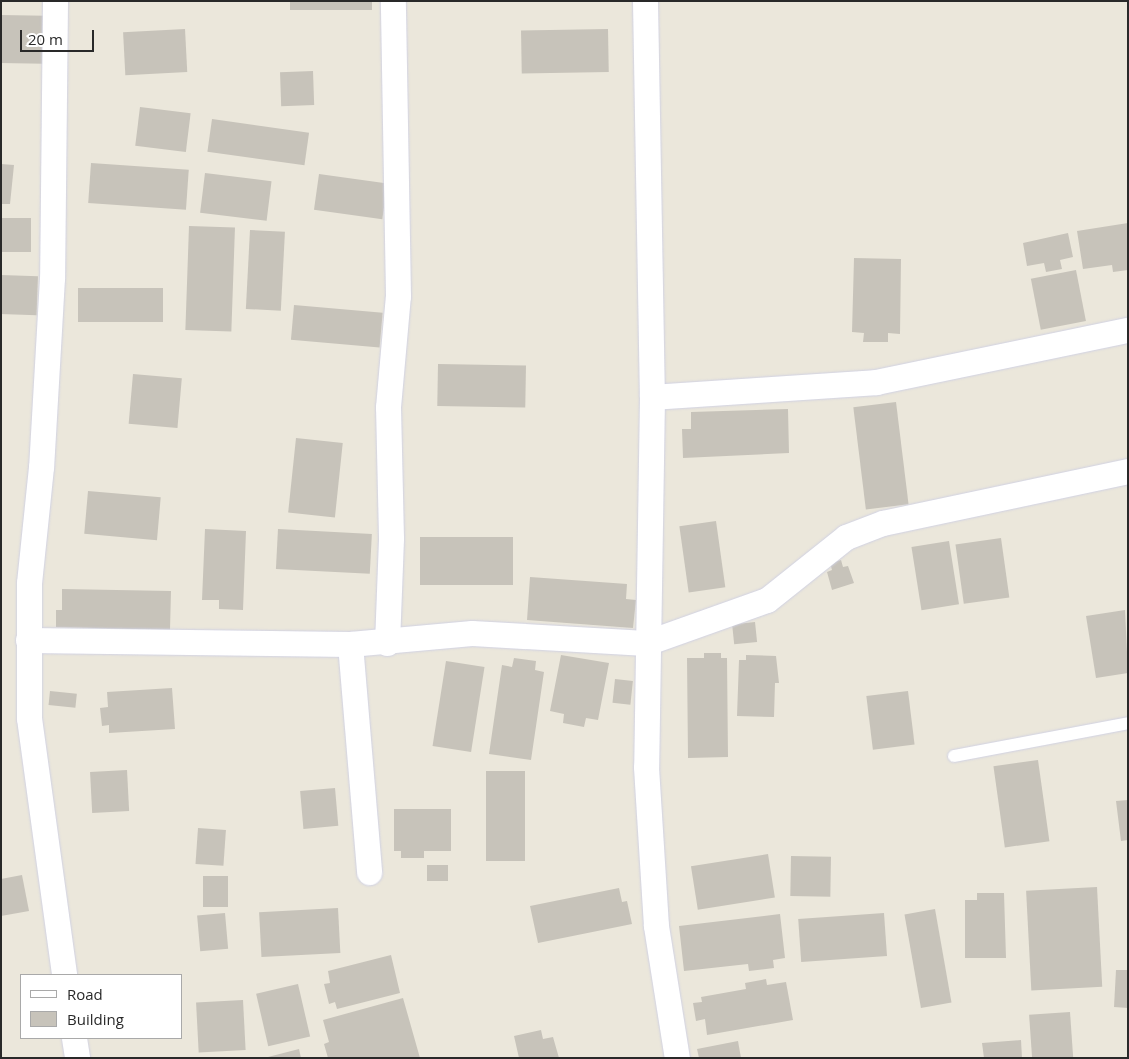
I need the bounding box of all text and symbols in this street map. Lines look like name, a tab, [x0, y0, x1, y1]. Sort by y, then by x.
scale bar	[22, 20, 96, 52]
text: 20 m	[28, 29, 63, 49]
legend	[20, 974, 182, 1039]
text: Road	[67, 984, 103, 1004]
text: Building	[67, 1009, 124, 1029]

